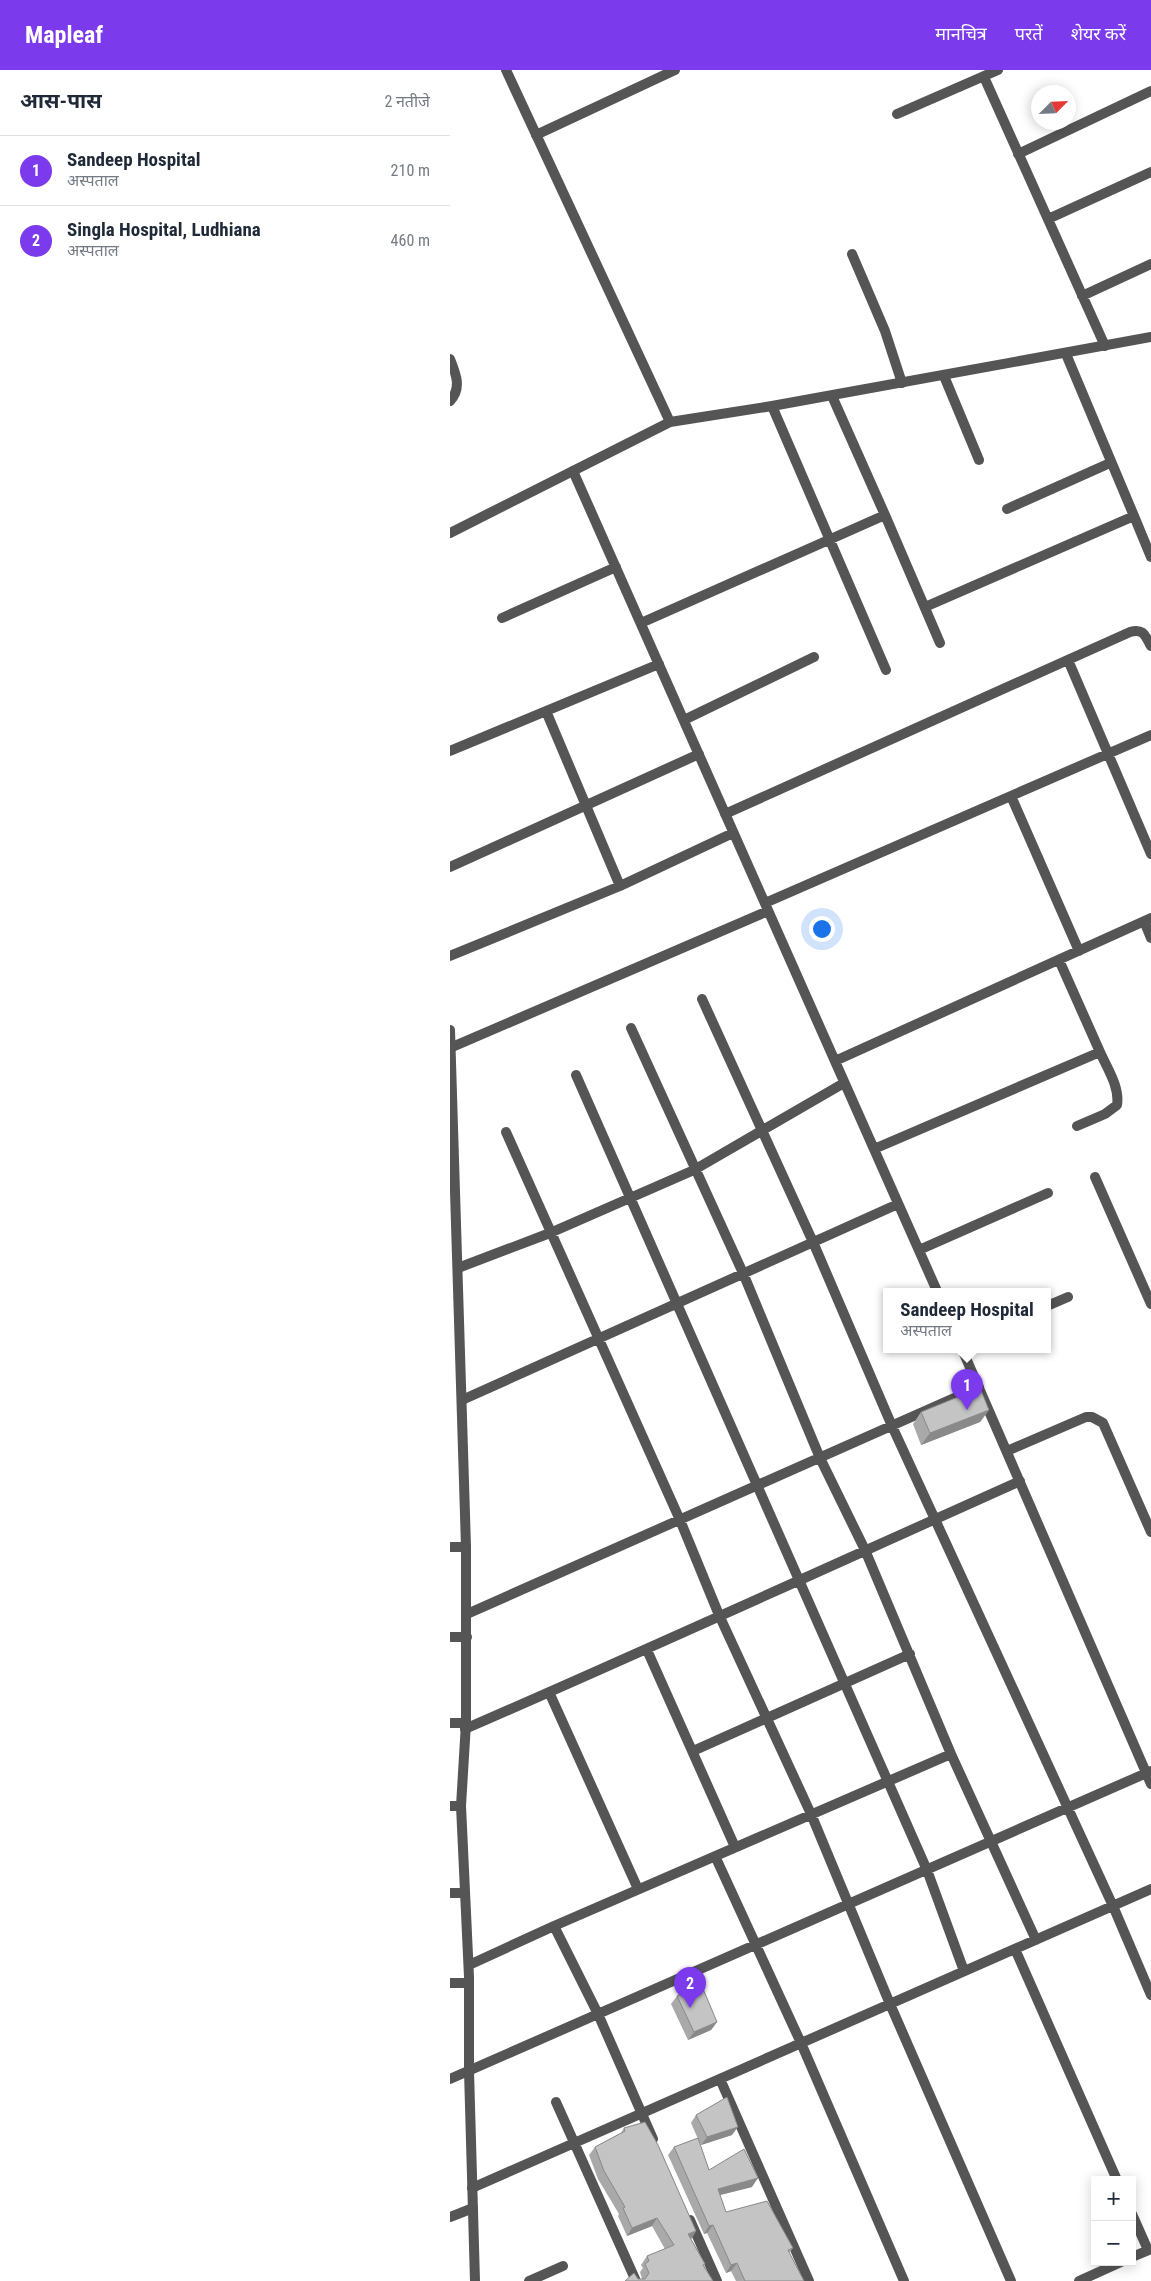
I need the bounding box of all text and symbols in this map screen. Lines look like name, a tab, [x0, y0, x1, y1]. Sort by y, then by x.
text: Mapleaf	[25, 21, 103, 49]
text: मानचित्र	[935, 23, 987, 44]
text: परतें	[1015, 23, 1043, 44]
text: शेयर करें	[1071, 23, 1126, 44]
north arrow	[1031, 85, 1076, 130]
text: आस-पास	[20, 89, 102, 113]
text: 2 नतीजे	[384, 92, 430, 111]
text: Sandeep Hospital	[67, 148, 200, 171]
text: 1	[32, 161, 40, 180]
text: 210 m	[391, 161, 430, 180]
text: अस्पताल	[67, 171, 119, 190]
text: Singla Hospital, Ludhiana	[67, 218, 261, 241]
text: 2	[32, 231, 40, 250]
text: 460 m	[391, 231, 430, 250]
text: अस्पताल	[67, 241, 119, 260]
your location	[809, 916, 835, 942]
popup	[883, 1288, 1051, 1353]
text: Sandeep Hospital	[900, 1298, 1034, 1321]
text: अस्पताल	[900, 1321, 952, 1340]
pin: 1	[951, 1369, 983, 1410]
pin: 2	[674, 1967, 706, 2008]
map controls	[1091, 2176, 1136, 2266]
button: +	[1091, 2176, 1136, 2221]
button: −	[1091, 2221, 1136, 2266]

